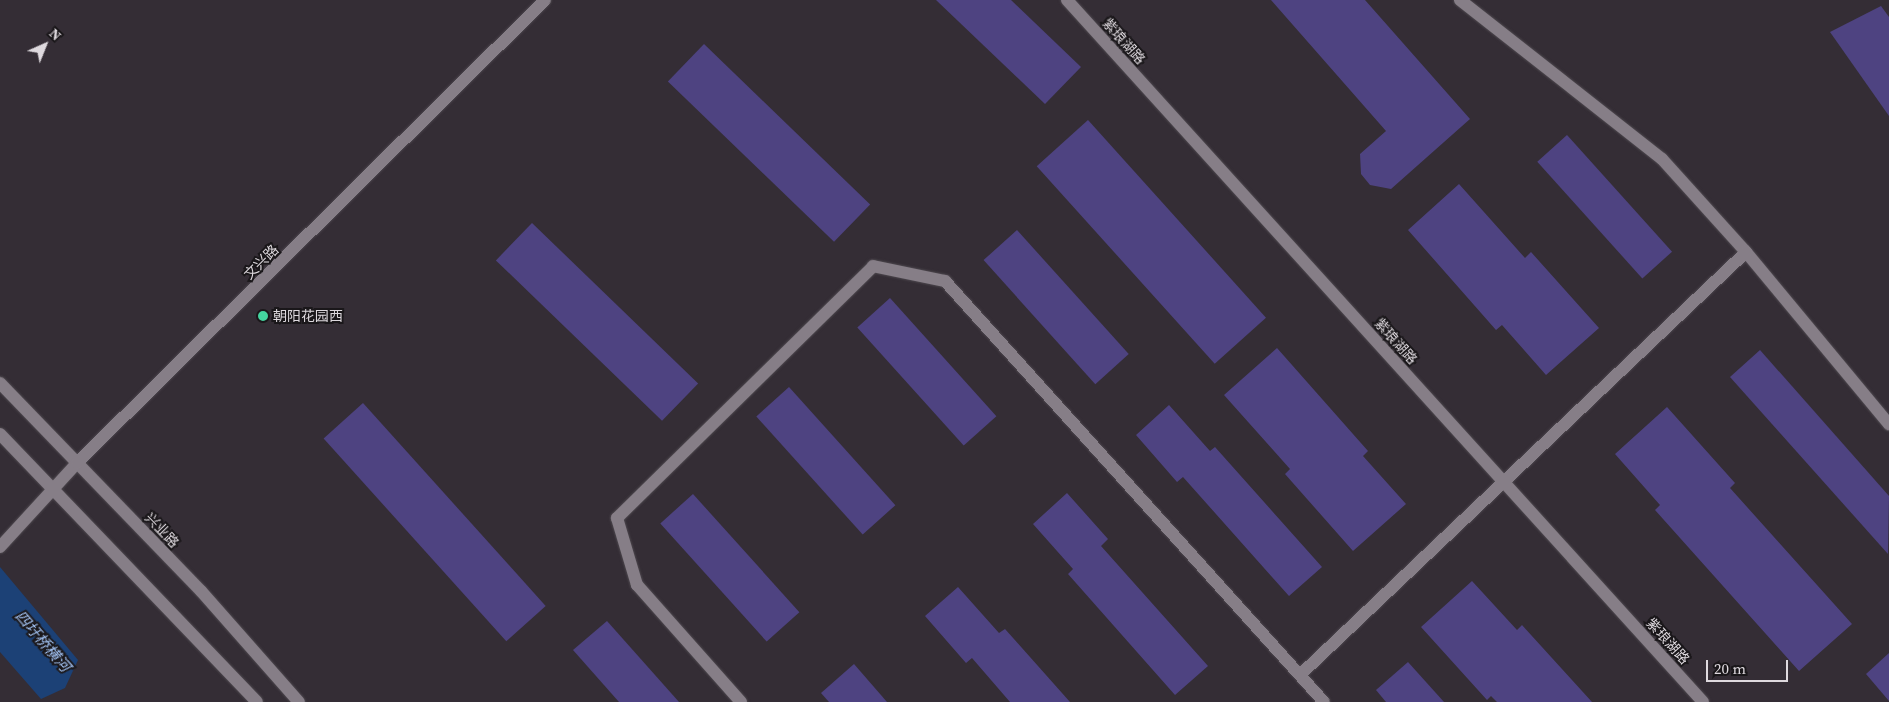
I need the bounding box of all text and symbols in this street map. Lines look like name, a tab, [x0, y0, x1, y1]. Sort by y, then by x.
street label: 紫琅湖路	[1099, 15, 1149, 67]
north arrow	[20, 20, 70, 70]
text: N	[45, 23, 66, 45]
street label: 文兴路	[240, 241, 282, 283]
place label: 朝阳花园西	[273, 308, 343, 324]
marker: 朝阳花园西	[257, 310, 269, 322]
street label: 紫琅湖路	[1371, 315, 1421, 367]
street label: 兴业路	[141, 509, 183, 551]
water label: 四圩桥横河	[12, 607, 74, 675]
street label: 紫琅湖路	[1643, 615, 1693, 667]
scale bar	[1709, 650, 1792, 682]
text: 20 m	[1714, 658, 1746, 679]

